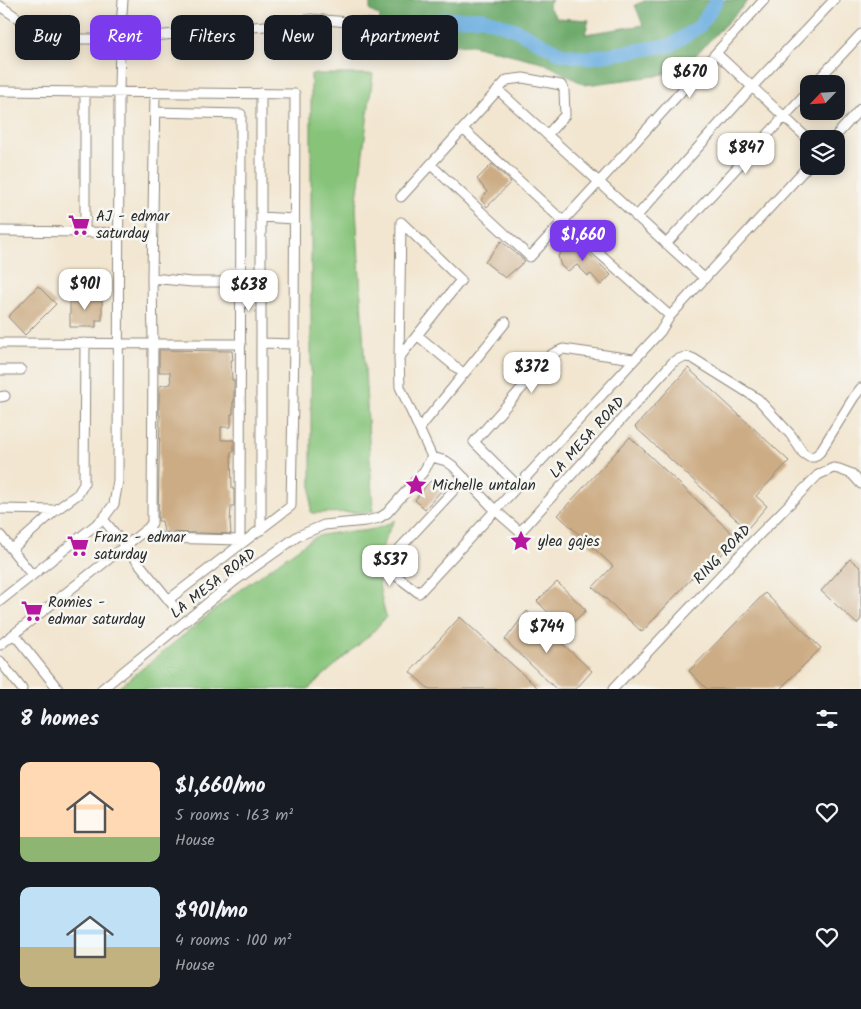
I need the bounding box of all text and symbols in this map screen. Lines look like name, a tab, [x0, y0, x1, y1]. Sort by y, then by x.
chip: Buy	[15, 15, 80, 60]
chip: Rent	[90, 15, 161, 60]
chip: Filters	[171, 15, 254, 60]
chip: New	[264, 15, 332, 60]
chip: Apartment	[342, 15, 458, 60]
pin: $670	[660, 56, 720, 99]
text: $670	[673, 60, 707, 85]
north arrow	[800, 75, 845, 120]
map controls	[800, 75, 845, 175]
button: layers	[800, 130, 845, 175]
pin: $847	[716, 132, 776, 175]
text: $847	[728, 136, 764, 161]
place label: AJ - edmar saturday	[96, 205, 170, 246]
supermarket icon: AJ - edmar saturday	[66, 212, 92, 238]
pin: $1,660	[542, 220, 624, 262]
text: $1,660	[561, 223, 605, 248]
pin: $901	[55, 268, 115, 311]
pin: $638	[219, 270, 279, 312]
text: $901	[70, 272, 100, 297]
text: $638	[231, 273, 267, 298]
pin: $372	[502, 352, 562, 394]
text: $372	[514, 355, 550, 380]
street label: LA MESA ROAD	[544, 391, 632, 484]
place icon: Michelle untalan	[403, 472, 429, 498]
place label: Michelle untalan	[432, 474, 536, 498]
street label: RING ROAD	[688, 519, 758, 590]
place label: Franz - edmar saturday	[94, 526, 187, 567]
place icon: ylea gajes	[508, 528, 534, 554]
place label: ylea gajes	[537, 530, 600, 554]
supermarket icon: Franz - edmar saturday	[65, 533, 91, 559]
street label: LA MESA ROAD	[165, 542, 262, 625]
pin: $537	[360, 544, 420, 587]
text: $537	[373, 548, 407, 573]
place label: Romies - edmar saturday	[48, 591, 146, 632]
supermarket icon: Romies - edmar saturday	[19, 598, 45, 624]
pin: $744	[517, 612, 577, 654]
text: $744	[530, 615, 564, 640]
text: 8 homes	[20, 703, 99, 736]
icon: filters	[813, 705, 841, 733]
text: $1,660/mo	[175, 770, 266, 803]
icon: home	[60, 782, 120, 842]
icon: heart	[813, 798, 841, 826]
text: 5 rooms · 163 m²	[175, 803, 293, 828]
text: House	[175, 828, 215, 853]
text: $901/mo	[175, 895, 248, 928]
icon: home	[60, 907, 120, 967]
icon: heart	[813, 923, 841, 951]
text: 4 rooms · 100 m²	[175, 928, 291, 953]
text: House	[175, 953, 215, 978]

